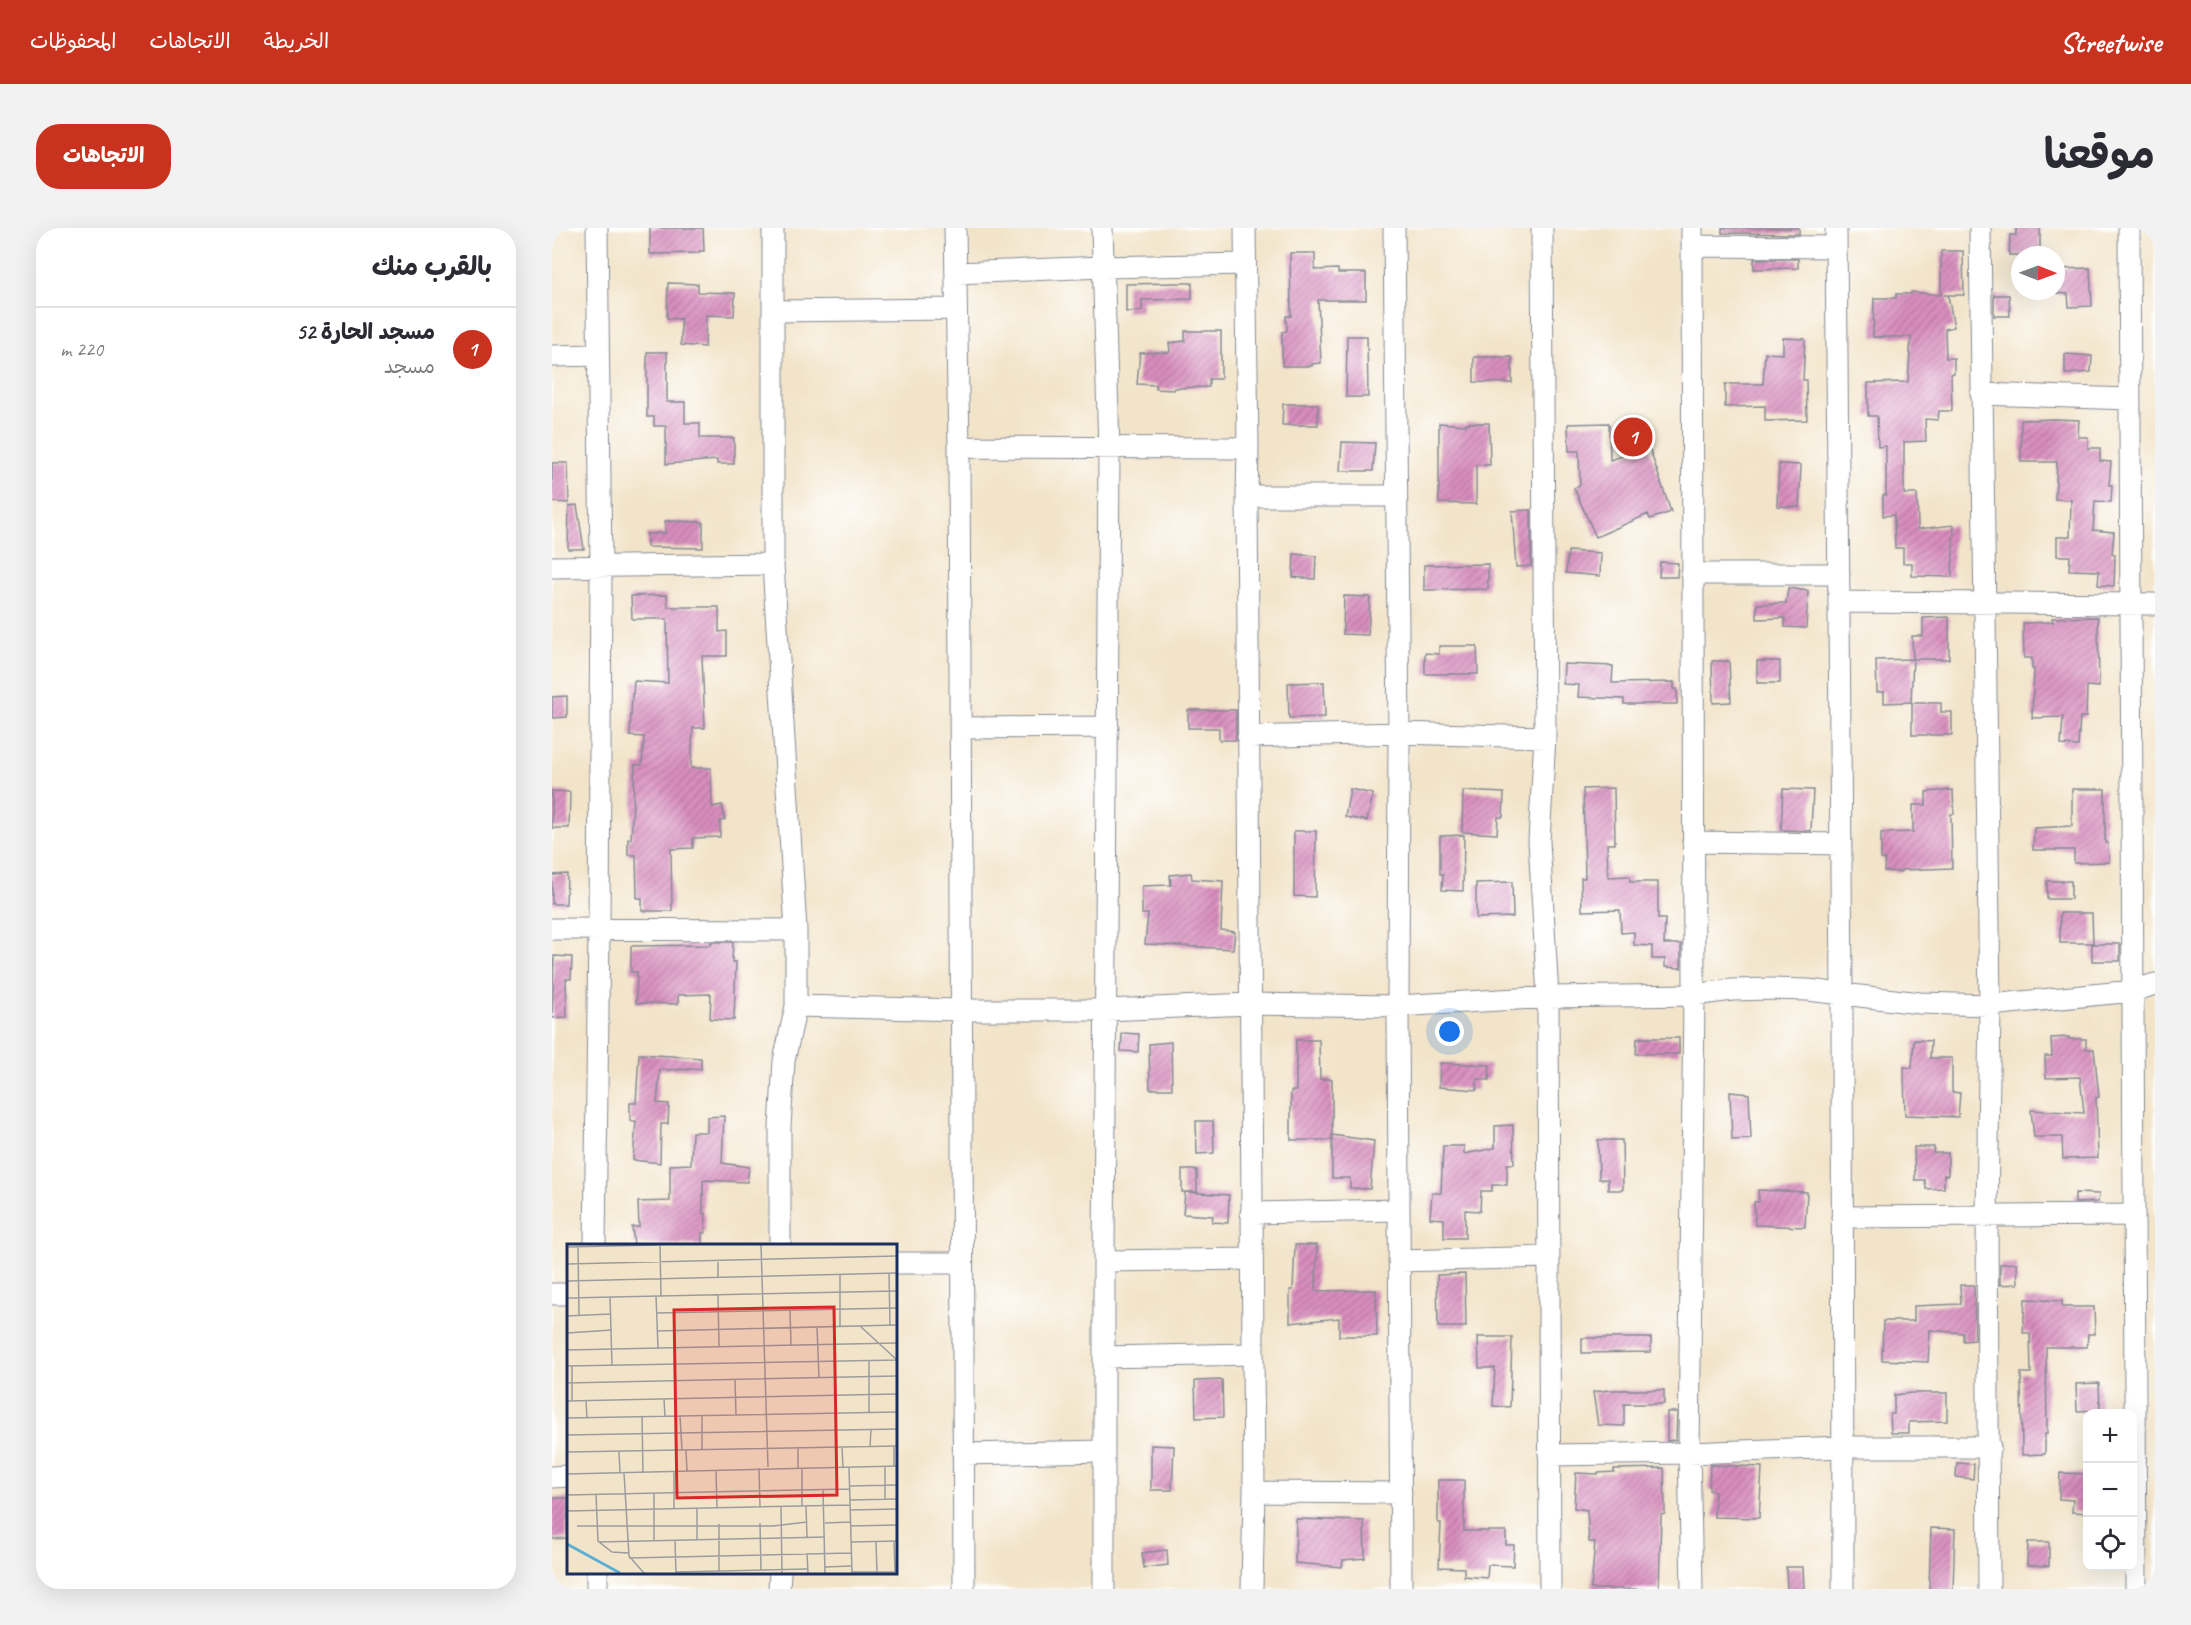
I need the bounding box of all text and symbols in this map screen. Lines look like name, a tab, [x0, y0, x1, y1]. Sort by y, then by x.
text: Streetwise	[2060, 25, 2161, 60]
text: المحفوظات	[30, 28, 116, 54]
text: الاتجاهات	[149, 28, 231, 54]
text: الخريطة	[264, 28, 329, 54]
button: الاتجاهات	[36, 124, 171, 189]
text: موقعنا	[2044, 128, 2155, 181]
north arrow	[2011, 246, 2065, 300]
text: بالقرب منك	[372, 250, 492, 283]
text: مسجد الحارة 52	[296, 318, 435, 346]
text: 220 m	[60, 337, 103, 362]
text: 1	[468, 337, 477, 362]
text: مسجد	[384, 354, 435, 379]
pin: 1	[1614, 414, 1652, 460]
your location	[1435, 1017, 1464, 1046]
inset map	[567, 1244, 897, 1574]
map controls	[2083, 1409, 2137, 1571]
button: +	[2083, 1409, 2137, 1463]
button: −	[2083, 1463, 2137, 1517]
button: locate	[2083, 1517, 2137, 1571]

